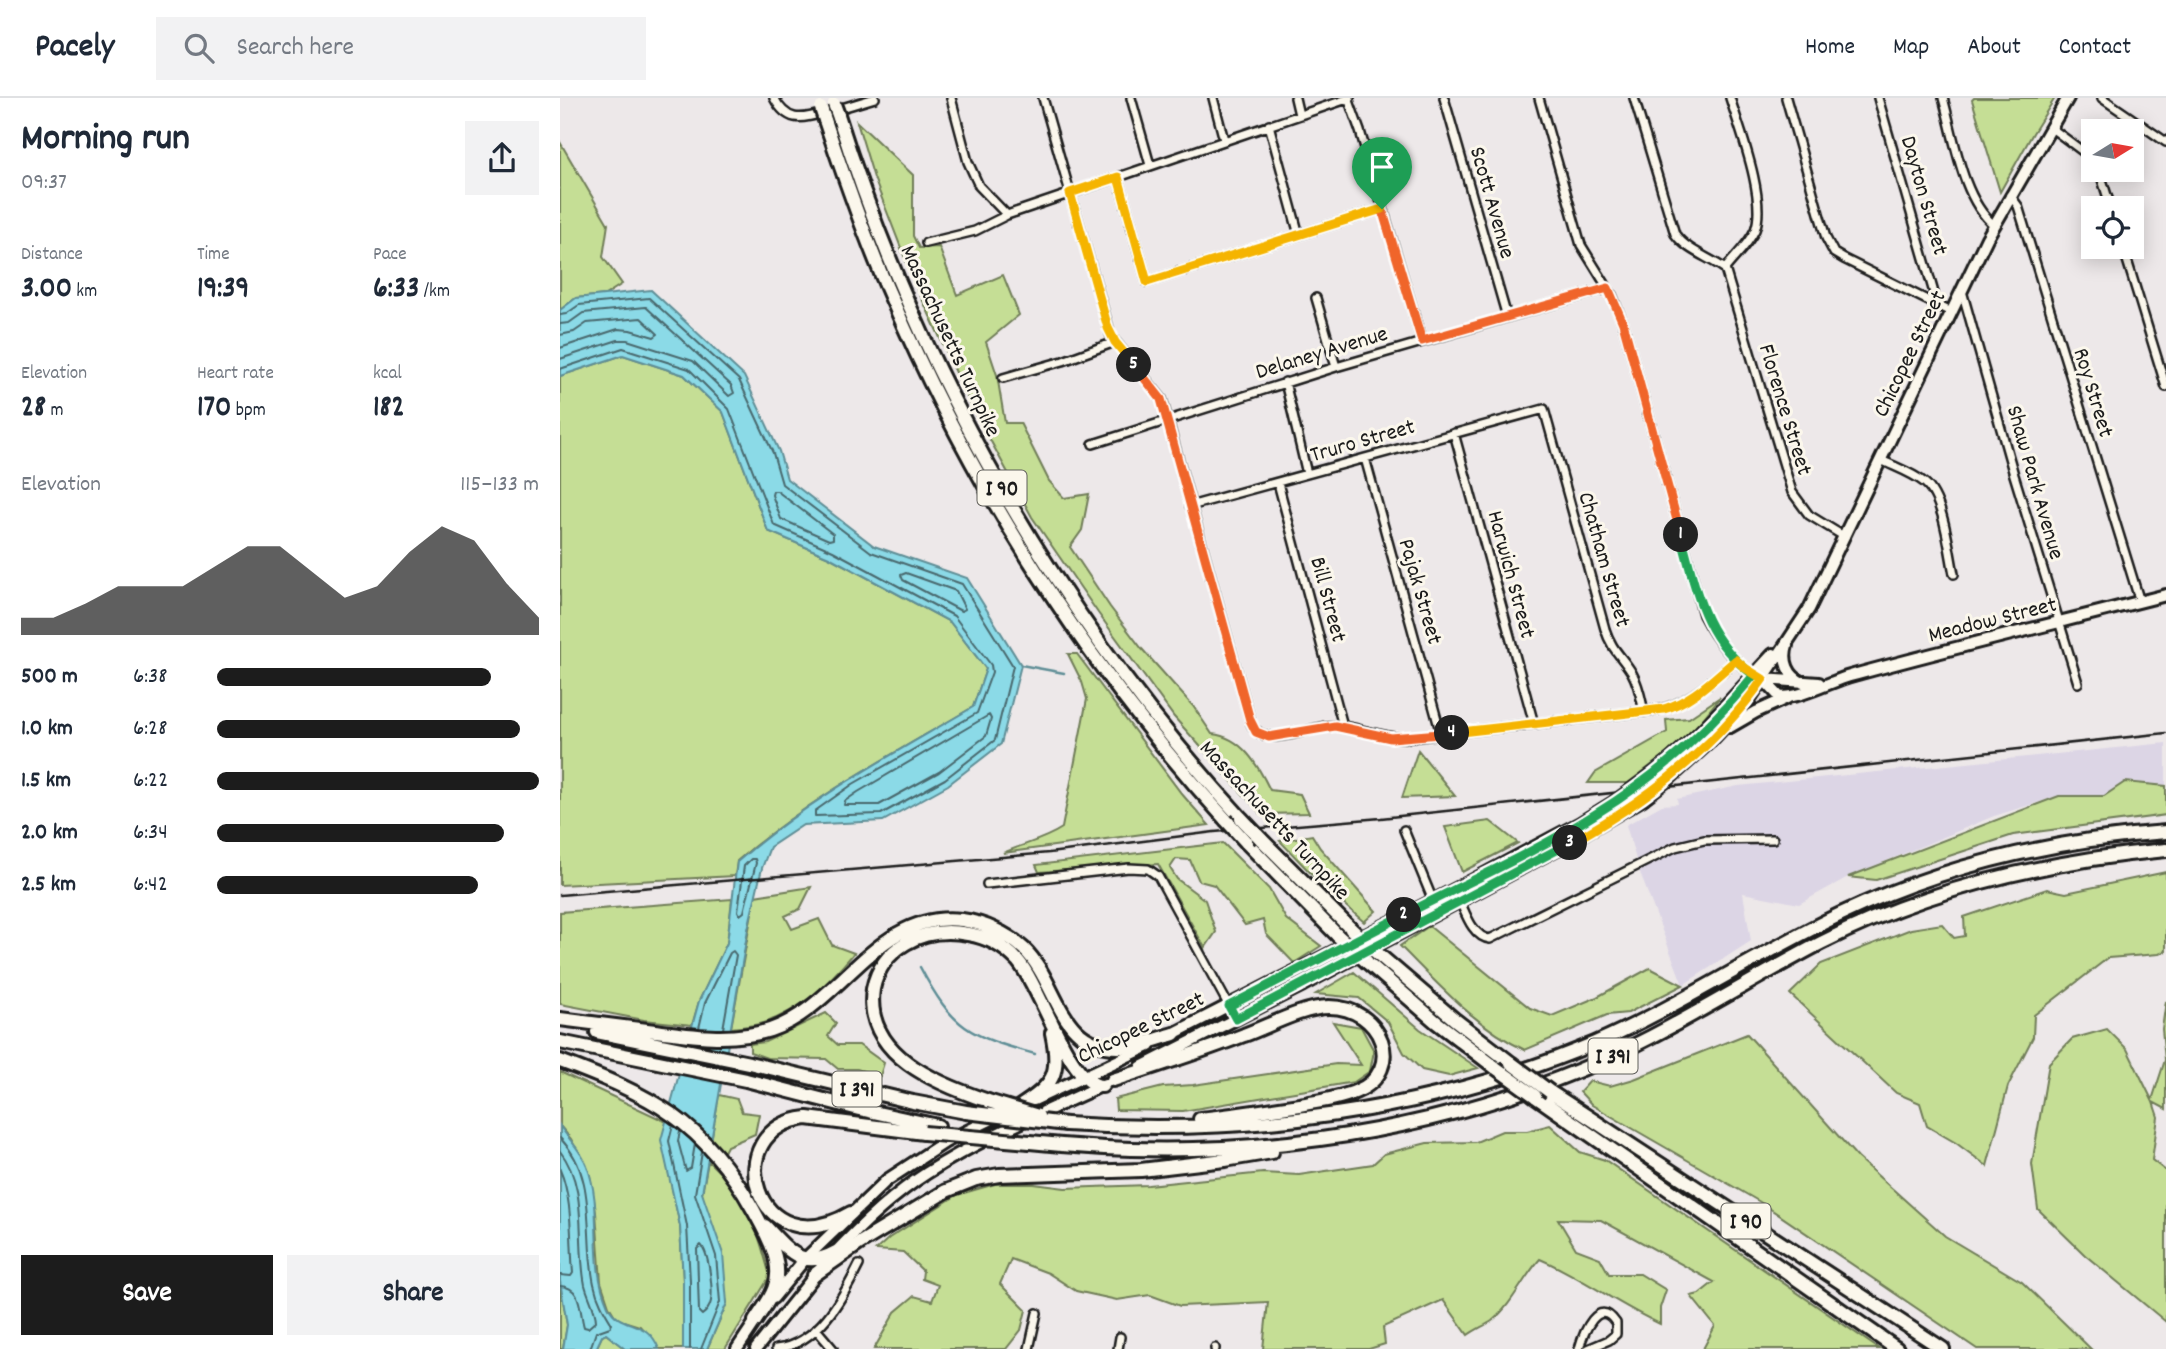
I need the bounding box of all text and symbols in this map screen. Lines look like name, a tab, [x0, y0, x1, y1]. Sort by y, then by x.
search box	[156, 17, 646, 80]
text: Pacely	[35, 25, 114, 72]
icon: search	[180, 29, 218, 67]
text: Search here	[236, 30, 354, 67]
text: Home	[1805, 31, 1855, 65]
text: Map	[1893, 31, 1929, 65]
text: About	[1967, 31, 2021, 65]
text: Contact	[2059, 31, 2131, 65]
text: Morning run	[21, 113, 190, 168]
north arrow	[2081, 119, 2144, 182]
map controls	[2081, 119, 2144, 259]
button: share	[465, 121, 539, 195]
street label: Dayton Street	[1890, 133, 1955, 259]
pin	[1352, 137, 1412, 209]
street label: Scott Avenue	[1459, 143, 1522, 263]
icon: arrive	[1363, 148, 1401, 186]
text: 09:37	[21, 167, 67, 200]
button: locate	[2081, 196, 2144, 259]
street label: Massachusetts Turnpike	[890, 240, 1008, 443]
text: Distance	[21, 242, 83, 269]
text: Time	[197, 242, 230, 269]
text: Pace	[373, 242, 407, 269]
text: 3.00	[21, 269, 72, 312]
text: 19:39	[197, 269, 249, 312]
text: 6:33	[373, 269, 419, 312]
text: km	[72, 279, 97, 306]
text: /km	[419, 279, 450, 306]
street label: Chicopee Street	[1866, 285, 1956, 424]
street label: Delaney Avenue	[1252, 319, 1392, 390]
street label: Florence Street	[1748, 340, 1819, 480]
street label: Roy Street	[2062, 344, 2121, 442]
pin: 5	[1116, 348, 1152, 382]
text: 5	[1129, 351, 1138, 378]
text: Elevation	[21, 361, 87, 388]
text: Heart rate	[197, 361, 274, 388]
text: kcal	[373, 361, 402, 388]
text: 28	[21, 388, 46, 431]
text: 170	[197, 388, 231, 431]
text: 182	[373, 388, 405, 431]
text: m	[46, 398, 64, 425]
text: bpm	[231, 398, 266, 425]
street label: Shaw Park Avenue	[1996, 402, 2071, 564]
street label: Truro Street	[1307, 412, 1419, 473]
text: Elevation	[21, 469, 101, 502]
text: 115–133 m	[460, 469, 539, 502]
road number: I 90	[978, 470, 1026, 506]
street label: Chatham Street	[1568, 488, 1638, 632]
street label: Harwich Street	[1477, 507, 1543, 642]
pin: 1	[1664, 518, 1698, 552]
text: 1	[1678, 521, 1683, 548]
street label: Pajak Street	[1388, 535, 1449, 649]
street label: Bill Street	[1299, 554, 1354, 646]
street label: Meadow Street	[1925, 589, 2061, 653]
text: 500 m	[21, 661, 78, 694]
text: 6:38	[133, 661, 168, 694]
text: 1.0 km	[21, 713, 73, 746]
text: 6:28	[133, 713, 167, 746]
pin: 4	[1434, 716, 1470, 750]
text: 4	[1448, 719, 1455, 746]
street label: Massachusetts Turnpike	[1190, 734, 1357, 909]
text: 1.5 km	[21, 765, 71, 798]
text: 6:22	[133, 765, 168, 798]
text: 2.0 km	[21, 817, 78, 850]
text: 6:34	[133, 817, 168, 850]
pin: 3	[1552, 826, 1588, 860]
text: 3	[1565, 829, 1574, 856]
text: 2.5 km	[21, 869, 76, 902]
text: 6:42	[133, 869, 168, 902]
pin: 2	[1386, 898, 1422, 932]
text: 2	[1399, 901, 1408, 928]
street label: Chicopee Street	[1072, 984, 1211, 1074]
road number: I 391	[1588, 1038, 1638, 1074]
road number: I 391	[832, 1072, 882, 1107]
road number: I 90	[1722, 1204, 1770, 1238]
button: Save	[21, 1255, 273, 1335]
button: Share	[287, 1255, 539, 1335]

